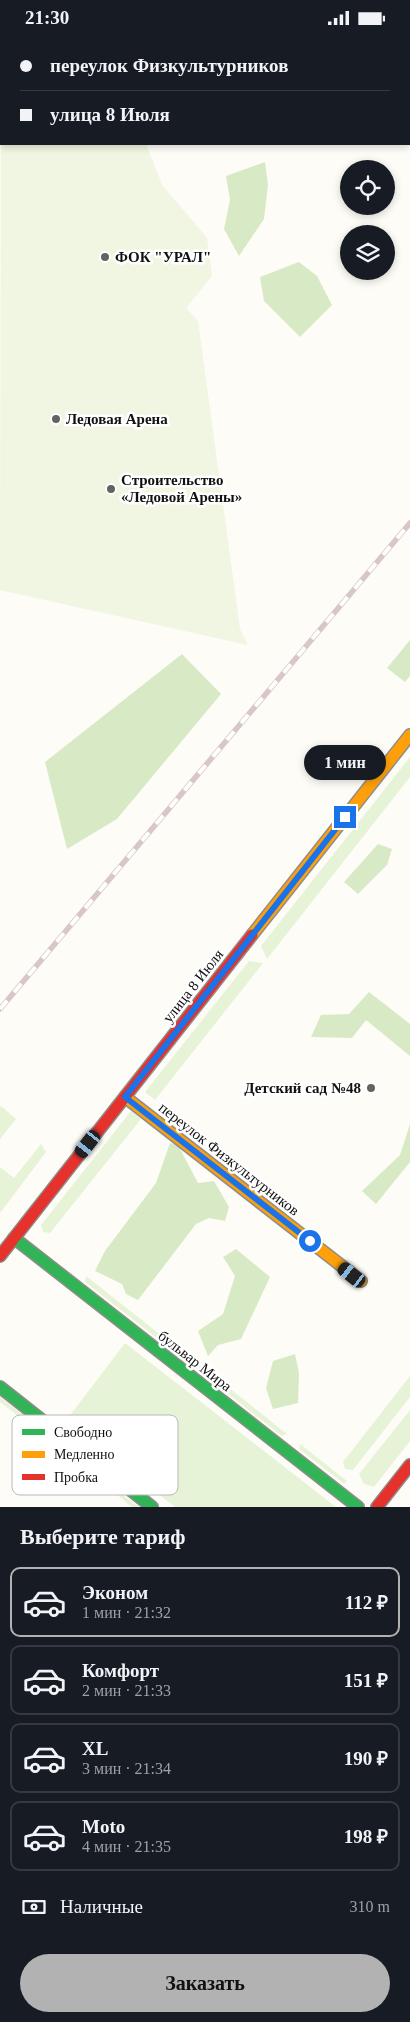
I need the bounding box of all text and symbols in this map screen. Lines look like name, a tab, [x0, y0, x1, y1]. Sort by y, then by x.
text: 21:30	[25, 7, 69, 28]
text: переулок Физкультурников	[50, 55, 288, 76]
text: улица 8 Июля	[50, 104, 170, 125]
map controls	[340, 160, 395, 280]
button: locate	[340, 160, 395, 215]
button: layers	[340, 225, 395, 280]
place label: ФОК "УРАЛ"	[115, 249, 211, 265]
marker: ФОК "УРАЛ"	[99, 251, 111, 263]
place label: Ледовая Арена	[66, 411, 168, 427]
marker: Ледовая Арена	[50, 413, 62, 425]
place label: Строительство «Ледовой Арены»	[121, 472, 242, 505]
marker: Строительство «Ледовой Арены»	[105, 483, 117, 495]
callout: 1 мин	[304, 745, 386, 779]
text: 1 мин	[324, 754, 366, 771]
route end	[334, 806, 356, 828]
street label: улица 8 Июля	[160, 946, 226, 1026]
place label: Детский сад №48	[244, 1080, 361, 1096]
marker: Детский сад №48	[365, 1082, 377, 1094]
street label: переулок Физкультурников	[156, 1099, 302, 1219]
car	[72, 1128, 103, 1160]
route start	[299, 1230, 321, 1252]
car	[335, 1260, 368, 1290]
street label: бульвар Мира	[155, 1327, 235, 1395]
legend	[12, 1415, 178, 1495]
text: Свободно	[54, 1425, 112, 1440]
text: Медленно	[54, 1447, 115, 1462]
text: Пробка	[54, 1470, 99, 1485]
text: Выберите тариф	[20, 1524, 186, 1549]
icon: car	[22, 1580, 67, 1625]
text: Эконом	[82, 1582, 148, 1603]
text: 112 ₽	[345, 1592, 388, 1613]
text: 1 мин · 21:32	[82, 1604, 171, 1621]
icon: car	[22, 1658, 67, 1703]
text: Комфорт	[82, 1660, 159, 1681]
text: 151 ₽	[344, 1670, 388, 1691]
text: 2 мин · 21:33	[82, 1682, 171, 1699]
icon: car	[22, 1736, 67, 1781]
text: XL	[82, 1738, 108, 1759]
text: 190 ₽	[344, 1748, 388, 1769]
text: 3 мин · 21:34	[82, 1760, 171, 1777]
icon: car	[22, 1814, 67, 1859]
text: Moto	[82, 1816, 125, 1837]
text: 198 ₽	[344, 1826, 388, 1847]
text: 4 мин · 21:35	[82, 1838, 171, 1855]
icon: cash	[20, 1893, 48, 1921]
text: Наличные	[60, 1896, 143, 1917]
text: 310 m	[350, 1898, 390, 1915]
button: Заказать	[20, 1954, 390, 2012]

